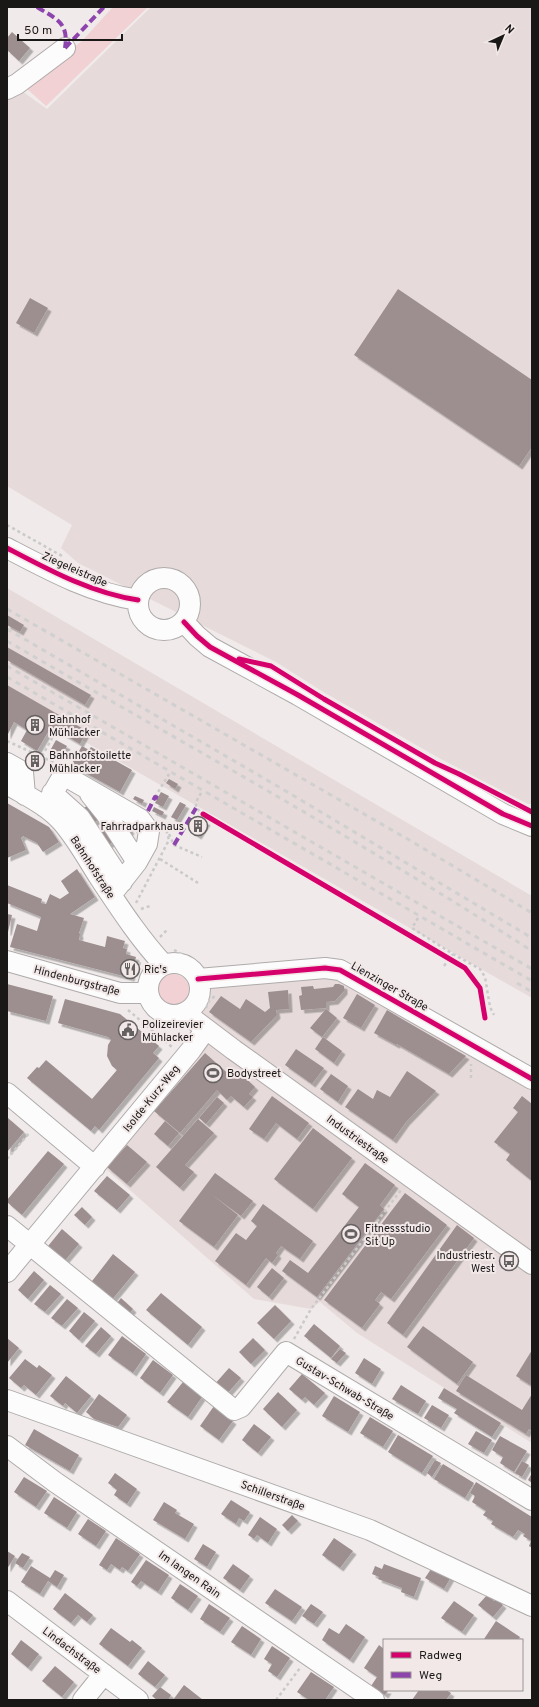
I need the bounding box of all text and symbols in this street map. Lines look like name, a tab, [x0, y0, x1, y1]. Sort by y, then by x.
scale bar	[18, 16, 122, 42]
north arrow	[483, 16, 523, 56]
text: N	[502, 22, 517, 37]
text: 50 m	[24, 23, 52, 39]
street label: Ziegeleistraße	[40, 549, 110, 591]
place label: Bahnhof Mühlacker	[49, 713, 101, 740]
building icon: Bahnhof Mühlacker	[24, 714, 46, 736]
place label: Bahnhofstoilette Mühlacker	[49, 749, 131, 776]
building icon: Bahnhofstoilette Mühlacker	[24, 750, 46, 772]
building icon: Fahrradparkhaus	[187, 815, 209, 837]
place label: Fahrradparkhaus	[100, 820, 184, 834]
street label: Bahnhofstraße	[67, 834, 118, 902]
restaurant icon: Ric's	[119, 958, 141, 980]
street label: Lienzinger Straße	[348, 959, 431, 1015]
street label: Hindenburgstraße	[32, 963, 121, 999]
place label: Ric's	[144, 963, 167, 977]
place label: Polizeirevier Mühlacker	[142, 1018, 204, 1045]
public building icon: Polizeirevier Mühlacker	[117, 1019, 139, 1041]
street label: Isolde-Kurz-Weg	[121, 1062, 183, 1135]
sports icon: Bodystreet	[202, 1062, 224, 1084]
place label: Bodystreet	[227, 1067, 281, 1081]
street label: Industriestraße	[323, 1112, 392, 1167]
place label: Fitnessstudio Sit Up	[365, 1222, 430, 1249]
sports icon: Fitnessstudio Sit Up	[340, 1223, 362, 1245]
place label: Industriestr. West	[436, 1249, 495, 1276]
bus stop icon: Industriestr. West	[498, 1250, 520, 1272]
street label: Gustav-Schwab-Straße	[293, 1354, 396, 1424]
street label: Schillerstraße	[239, 1478, 307, 1514]
street label: Im langen Rain	[155, 1548, 223, 1602]
street label: Lindachstraße	[39, 1624, 104, 1677]
legend	[383, 1639, 523, 1691]
text: Radweg	[419, 1648, 462, 1664]
text: Weg	[419, 1668, 442, 1684]

